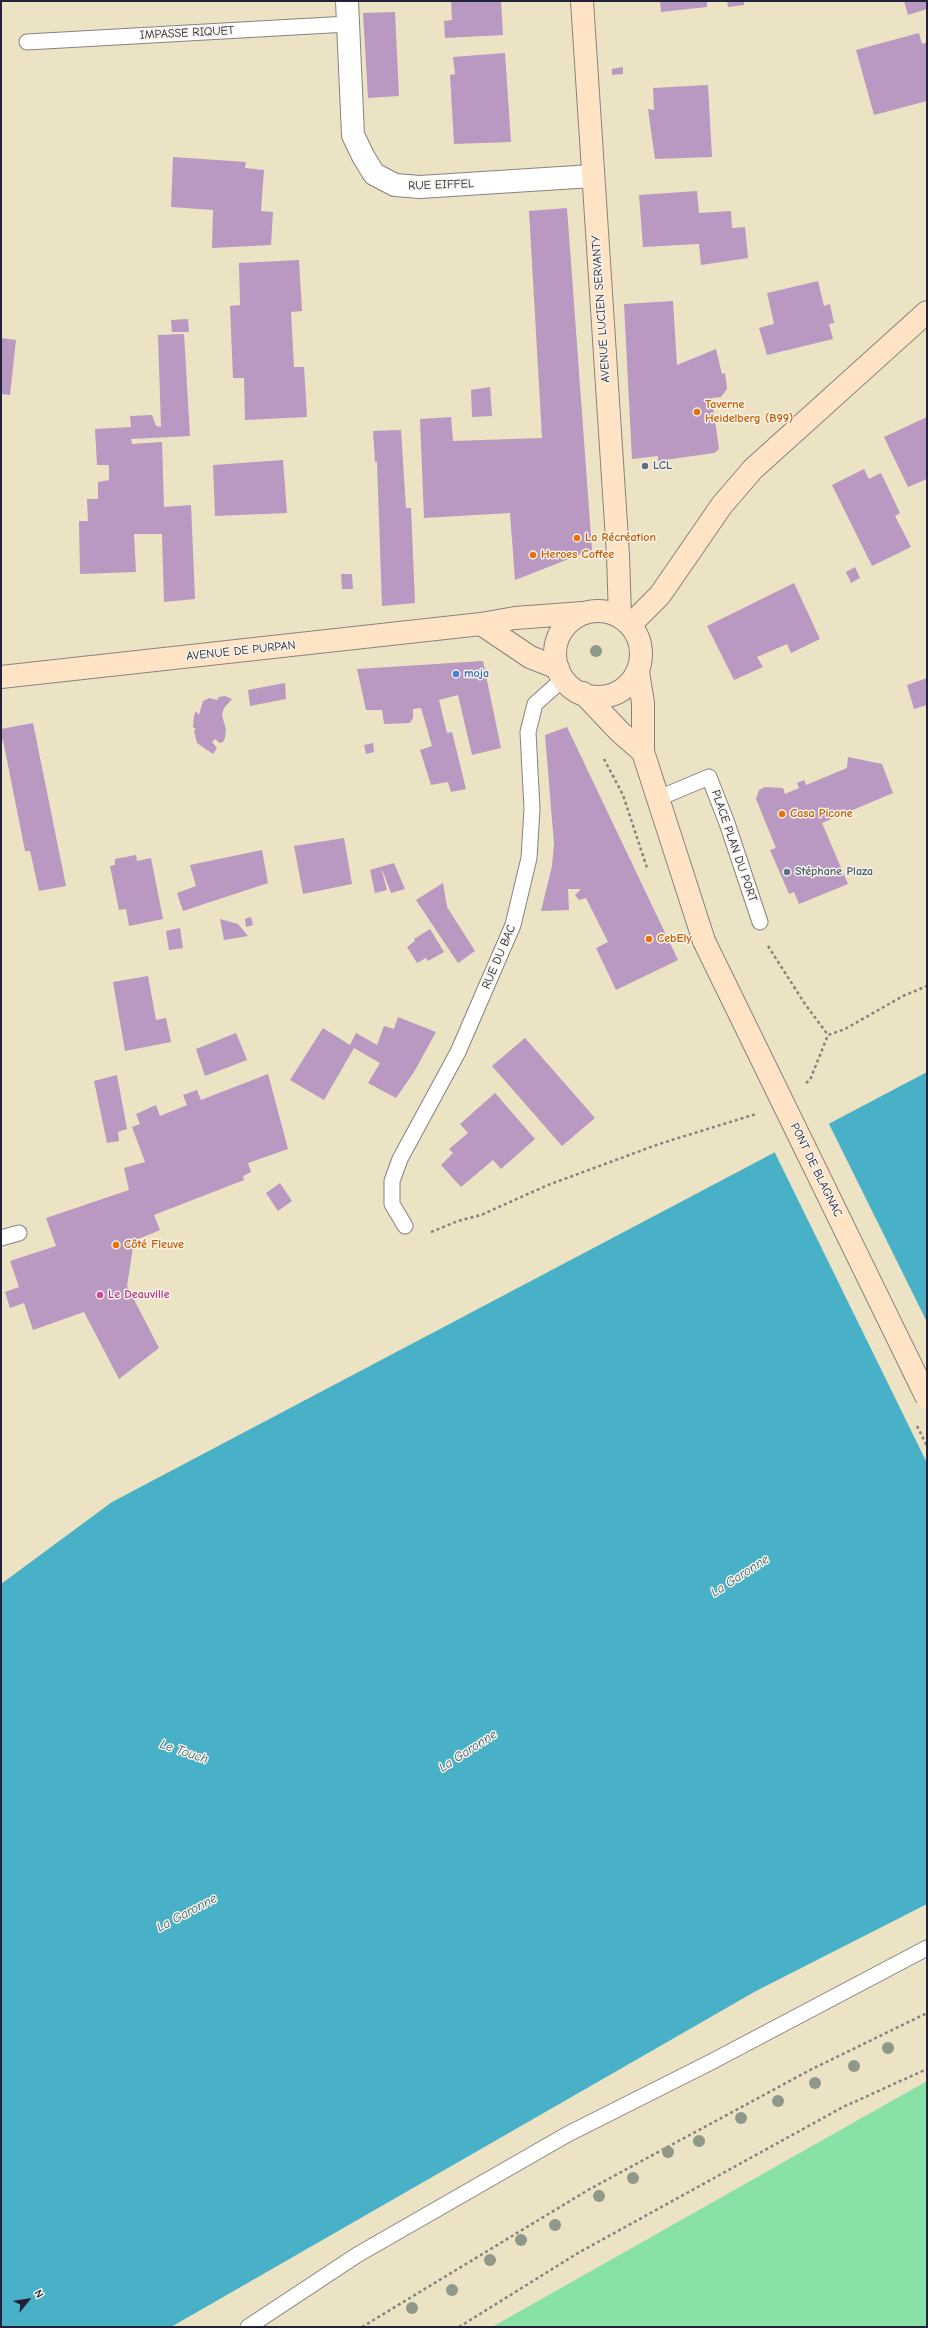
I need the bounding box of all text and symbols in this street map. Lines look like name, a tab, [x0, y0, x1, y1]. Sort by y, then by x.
street label: IMPASSE RIQUET	[140, 23, 234, 43]
street label: RUE EIFFEL	[408, 177, 474, 193]
street label: AVENUE LUCIEN SERVANTY	[589, 235, 613, 383]
place label: Taverne Heidelberg (B99)	[705, 398, 793, 426]
marker: Taverne Heidelberg (B99)	[692, 407, 702, 417]
place label: LCL	[653, 459, 672, 473]
marker: LCL	[640, 461, 650, 471]
place label: La Récréation	[585, 531, 656, 545]
marker: La Récréation	[572, 533, 582, 543]
place label: Heroes Coffee	[541, 548, 614, 562]
marker: Heroes Coffee	[528, 550, 538, 560]
street label: AVENUE DE PURPAN	[186, 638, 296, 664]
place label: moja	[464, 667, 489, 681]
marker: moja	[451, 669, 461, 679]
street label: PLACE PLAN DU PORT	[708, 788, 760, 904]
place label: Casa Picone	[790, 807, 853, 821]
marker: Casa Picone	[777, 809, 787, 819]
place label: Stéphane Plaza	[795, 865, 873, 879]
marker: Stéphane Plaza	[782, 867, 792, 877]
street label: RUE DU BAC	[479, 923, 519, 991]
place label: CebEly	[657, 932, 692, 946]
marker: CebEly	[644, 934, 654, 944]
street label: PONT DE BLAGNAC	[787, 1121, 845, 1219]
place label: Côté Fleuve	[124, 1238, 184, 1252]
marker: Côté Fleuve	[111, 1240, 121, 1250]
place label: Le Deauville	[108, 1288, 170, 1302]
marker: Le Deauville	[95, 1290, 105, 1300]
water label: La Garonne	[708, 1551, 772, 1601]
water label: La Garonne	[436, 1726, 500, 1776]
water label: Le Touch	[158, 1736, 210, 1768]
water label: La Garonne	[154, 1891, 220, 1935]
north arrow	[8, 2280, 48, 2320]
text: N	[31, 2287, 46, 2300]

